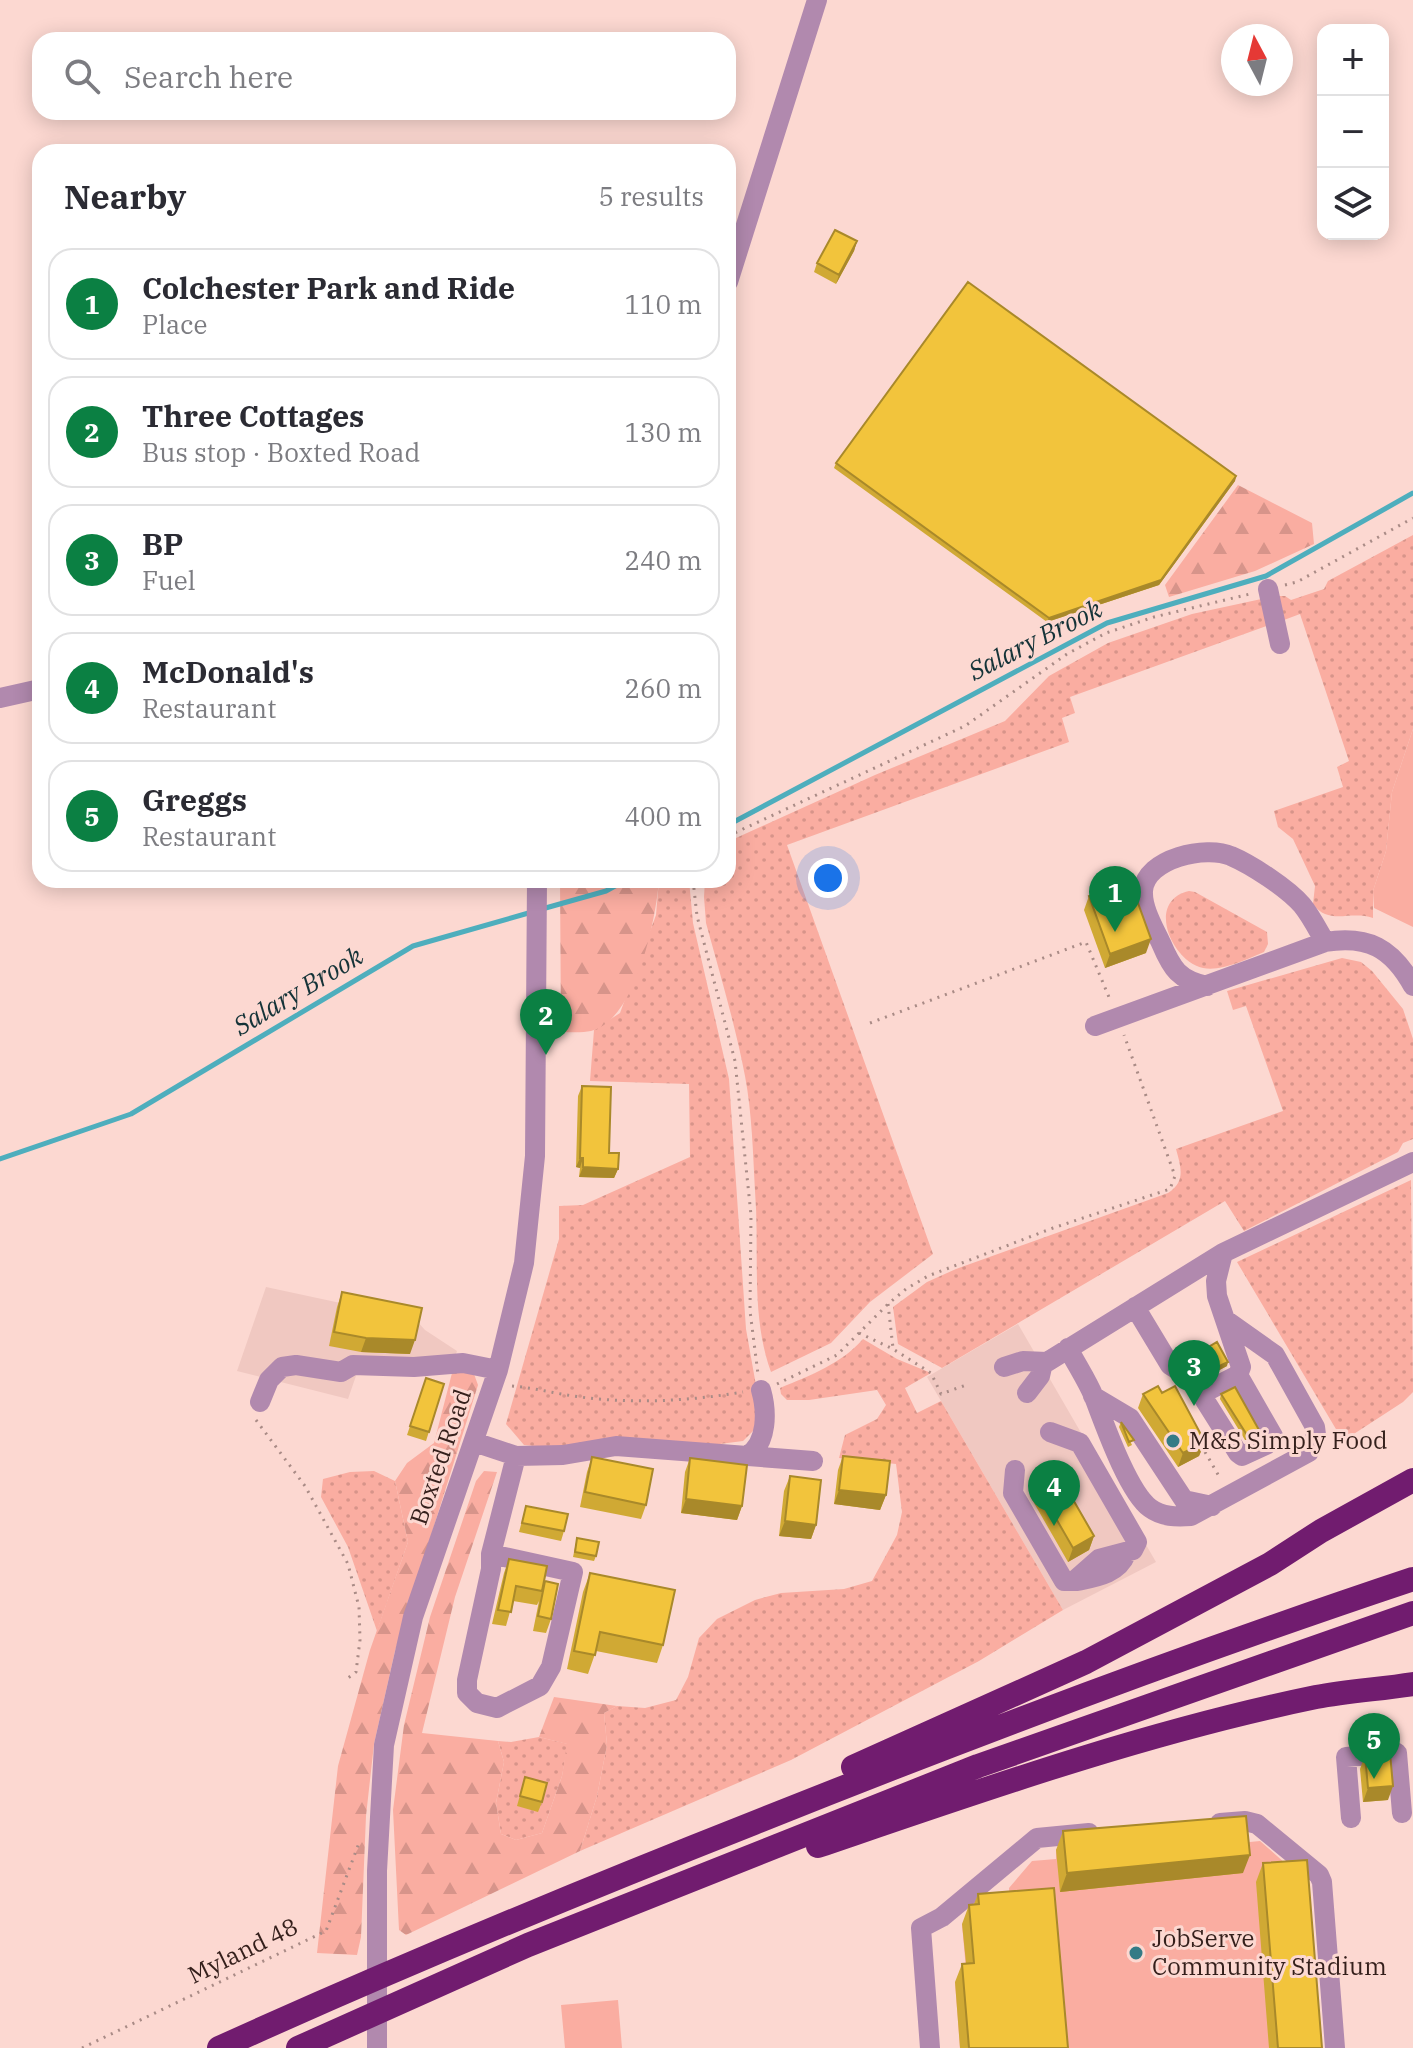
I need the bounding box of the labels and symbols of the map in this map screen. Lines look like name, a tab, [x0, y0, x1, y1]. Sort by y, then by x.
north arrow	[1221, 24, 1293, 96]
water label: Salary Brook	[961, 591, 1107, 688]
your location	[808, 858, 848, 898]
pin: 1	[1089, 866, 1141, 932]
water label: Salary Brook	[225, 938, 369, 1043]
pin: 2	[520, 989, 572, 1055]
pin: 3	[1168, 1340, 1220, 1406]
street label: Boxted Road	[402, 1384, 478, 1529]
place label: M&S Simply Food	[1189, 1424, 1388, 1456]
marker: M&S Simply Food	[1164, 1432, 1182, 1450]
pin: 4	[1028, 1460, 1080, 1526]
pin: 5	[1348, 1713, 1400, 1779]
street label: Myland 48	[182, 1910, 303, 1990]
place label: JobServe Community Stadium	[1152, 1922, 1387, 1982]
marker: JobServe Community Stadium	[1127, 1944, 1145, 1962]

